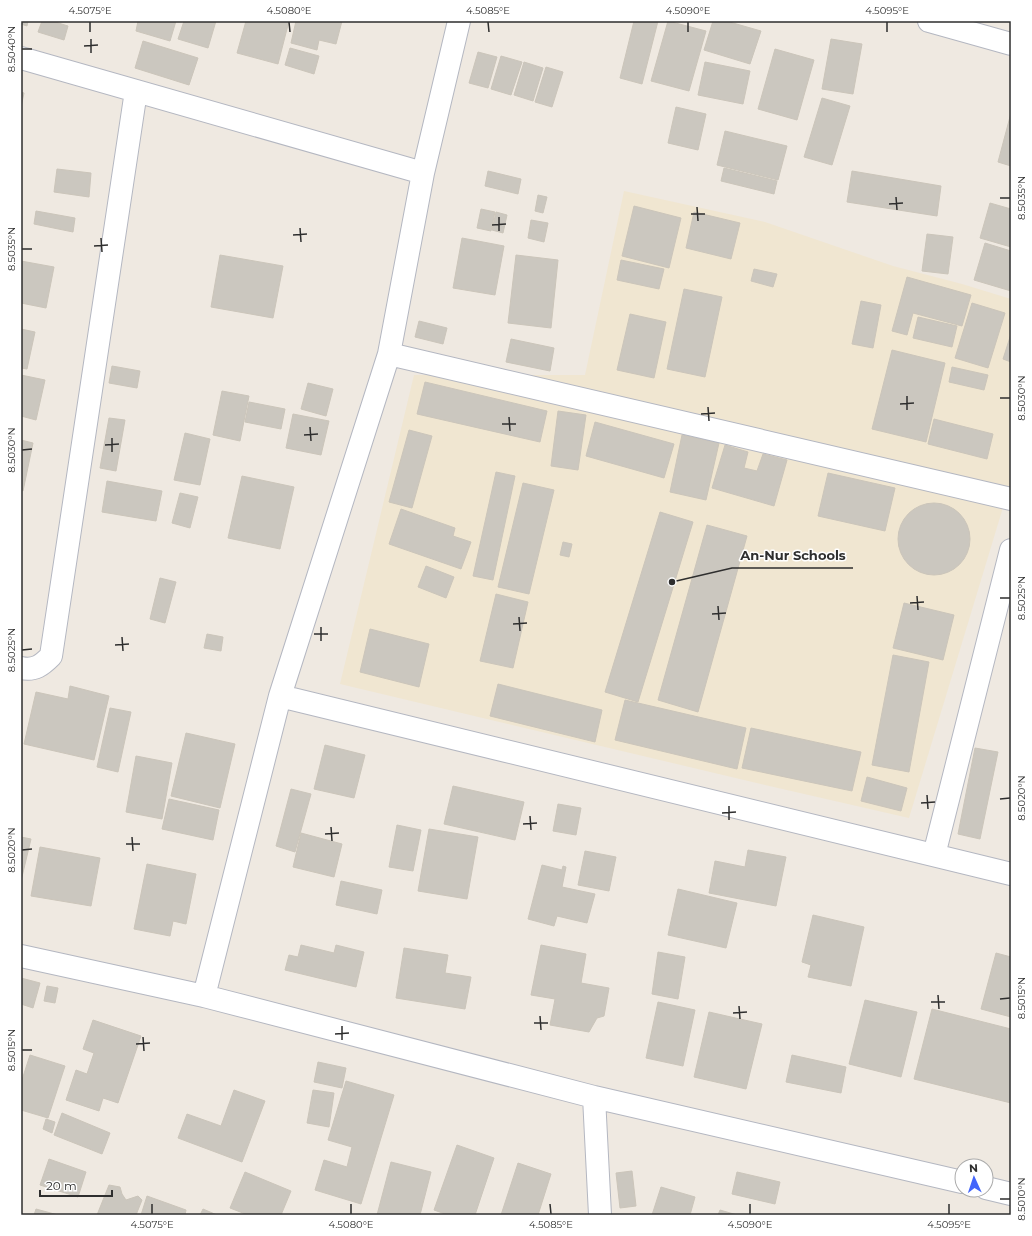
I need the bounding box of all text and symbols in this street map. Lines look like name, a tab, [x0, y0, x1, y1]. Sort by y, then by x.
text: 4.5075°E	[68, 4, 112, 17]
text: 4.5080°E	[266, 4, 312, 17]
text: 4.5085°E	[466, 4, 510, 17]
text: 4.5090°E	[666, 4, 711, 17]
text: 4.5095°E	[865, 4, 909, 17]
text: 8.5040°N	[5, 26, 18, 72]
text: 8.5035°N	[1015, 176, 1028, 220]
text: 8.5035°N	[5, 227, 18, 271]
text: 8.5030°N	[1015, 375, 1028, 421]
text: 8.5030°N	[5, 427, 18, 473]
callout: An-Nur Schools	[732, 543, 853, 568]
text: An-Nur Schools	[739, 547, 846, 563]
text: 8.5025°N	[1015, 576, 1028, 620]
text: 8.5025°N	[5, 628, 18, 672]
text: 8.5020°N	[1015, 775, 1028, 821]
text: 8.5020°N	[5, 827, 18, 873]
text: 8.5015°N	[1015, 977, 1028, 1019]
text: 8.5015°N	[5, 1029, 18, 1071]
north arrow	[954, 1158, 994, 1198]
text: N	[969, 1161, 978, 1175]
scale bar	[40, 1172, 112, 1198]
text: 8.5010°N	[1015, 1177, 1028, 1221]
text: 20 m	[46, 1178, 77, 1193]
text: 4.5075°E	[130, 1218, 174, 1231]
text: 4.5080°E	[328, 1218, 374, 1231]
text: 4.5085°E	[529, 1218, 573, 1231]
text: 4.5090°E	[728, 1218, 773, 1231]
text: 4.5095°E	[927, 1218, 971, 1231]

